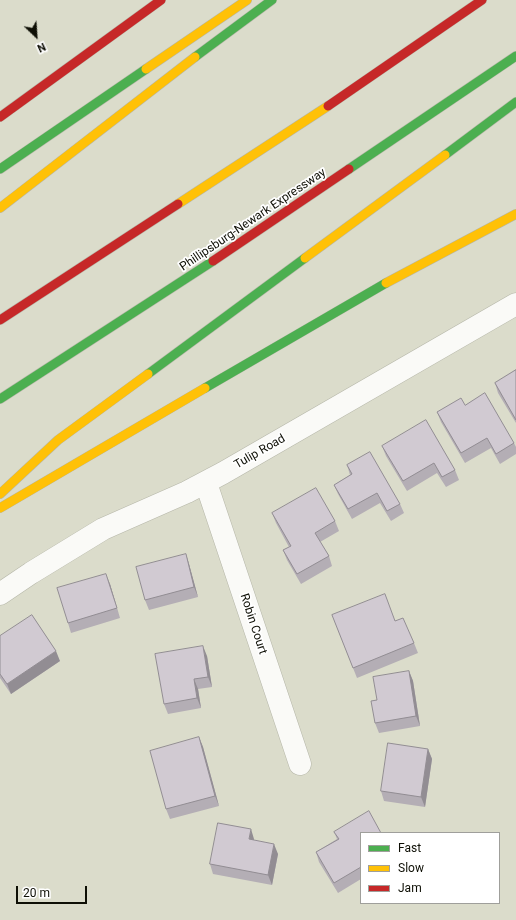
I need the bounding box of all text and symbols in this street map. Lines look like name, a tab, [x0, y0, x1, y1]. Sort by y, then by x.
north arrow	[16, 16, 56, 56]
text: N	[35, 40, 48, 55]
street label: Phillipsburg-Newark Expressway	[177, 166, 329, 274]
street label: Tulip Road	[232, 432, 288, 472]
street label: Robin Court	[236, 592, 270, 656]
legend	[360, 832, 500, 904]
text: Fast	[398, 841, 421, 855]
text: Slow	[398, 861, 424, 875]
scale bar	[18, 878, 89, 904]
text: Jam	[398, 881, 422, 895]
text: 20 m	[23, 886, 50, 900]

